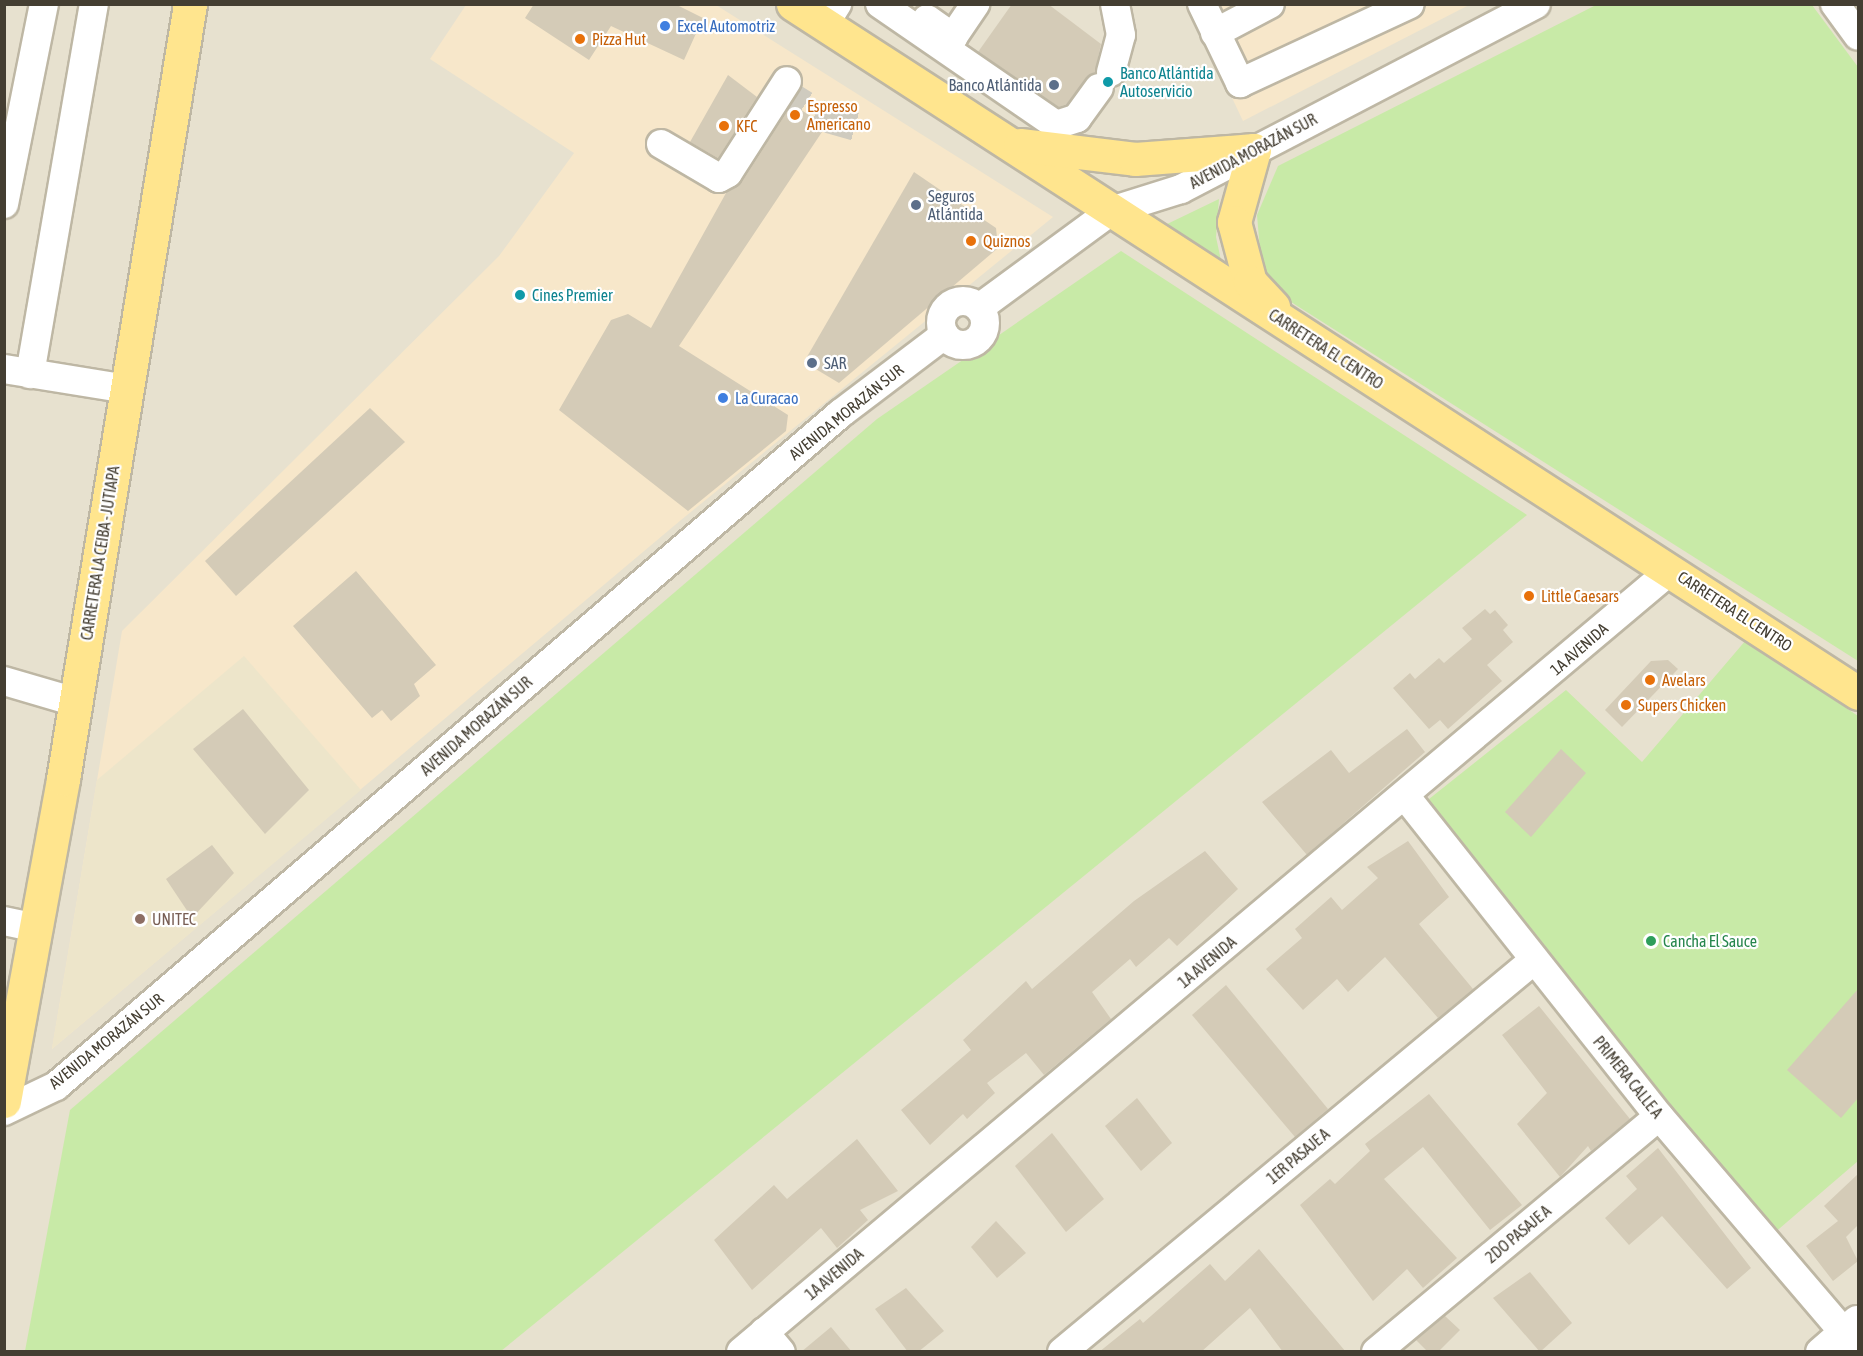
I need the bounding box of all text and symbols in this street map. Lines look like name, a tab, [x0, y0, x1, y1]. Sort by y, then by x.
place label: Excel Automotriz	[677, 16, 775, 36]
marker: Excel Automotriz	[658, 19, 672, 33]
place label: Pizza Hut	[592, 29, 646, 49]
marker: Pizza Hut	[573, 32, 587, 46]
place label: Banco Atlántida Autoservicio	[1120, 63, 1214, 101]
place label: Banco Atlántida	[948, 75, 1042, 95]
marker: Banco Atlántida Autoservicio	[1101, 75, 1115, 89]
marker: Banco Atlántida	[1047, 78, 1061, 92]
place label: Espresso Americano	[807, 96, 871, 134]
marker: Espresso Americano	[788, 108, 802, 122]
street label: AVENIDA MORAZÁN SUR	[1186, 109, 1320, 193]
place label: KFC	[736, 116, 757, 136]
marker: KFC	[717, 119, 731, 133]
place label: Seguros Atlántida	[928, 186, 983, 224]
marker: Seguros Atlántida	[909, 198, 923, 212]
place label: Quiznos	[983, 231, 1030, 251]
marker: Quiznos	[964, 234, 978, 248]
place label: Cines Premier	[532, 285, 613, 305]
marker: Cines Premier	[513, 288, 527, 302]
street label: CARRETERA EL CENTRO	[1265, 305, 1387, 393]
place label: SAR	[824, 353, 847, 373]
marker: SAR	[805, 356, 819, 370]
street label: AVENIDA MORAZÁN SUR	[785, 360, 907, 464]
place label: La Curacao	[735, 388, 798, 408]
marker: La Curacao	[716, 391, 730, 405]
street label: CARRETERA LA CEIBA - JUTIAPA	[77, 464, 123, 642]
street label: CARRETERA EL CENTRO	[1674, 567, 1796, 655]
place label: Little Caesars	[1541, 586, 1619, 606]
marker: Little Caesars	[1522, 589, 1536, 603]
street label: 1A AVENIDA	[1546, 619, 1612, 679]
place label: Avelars	[1662, 670, 1706, 690]
street label: AVENIDA MORAZÁN SUR	[416, 672, 536, 780]
marker: Avelars	[1643, 673, 1657, 687]
place label: Supers Chicken	[1638, 695, 1726, 715]
marker: Supers Chicken	[1619, 698, 1633, 712]
place label: UNITEC	[152, 909, 196, 929]
marker: UNITEC	[133, 912, 147, 926]
place label: Cancha El Sauce	[1663, 931, 1757, 951]
street label: 1A AVENIDA	[1174, 932, 1240, 992]
marker: Cancha El Sauce	[1644, 934, 1658, 948]
street label: AVENIDA MORAZÁN SUR	[45, 989, 167, 1093]
street label: PRIMERA CALLE A	[1589, 1032, 1667, 1122]
street label: 1ER PASAJE A	[1263, 1124, 1333, 1188]
street label: 2DO PASAJE A	[1481, 1201, 1555, 1267]
street label: 1A AVENIDA	[801, 1244, 867, 1304]

